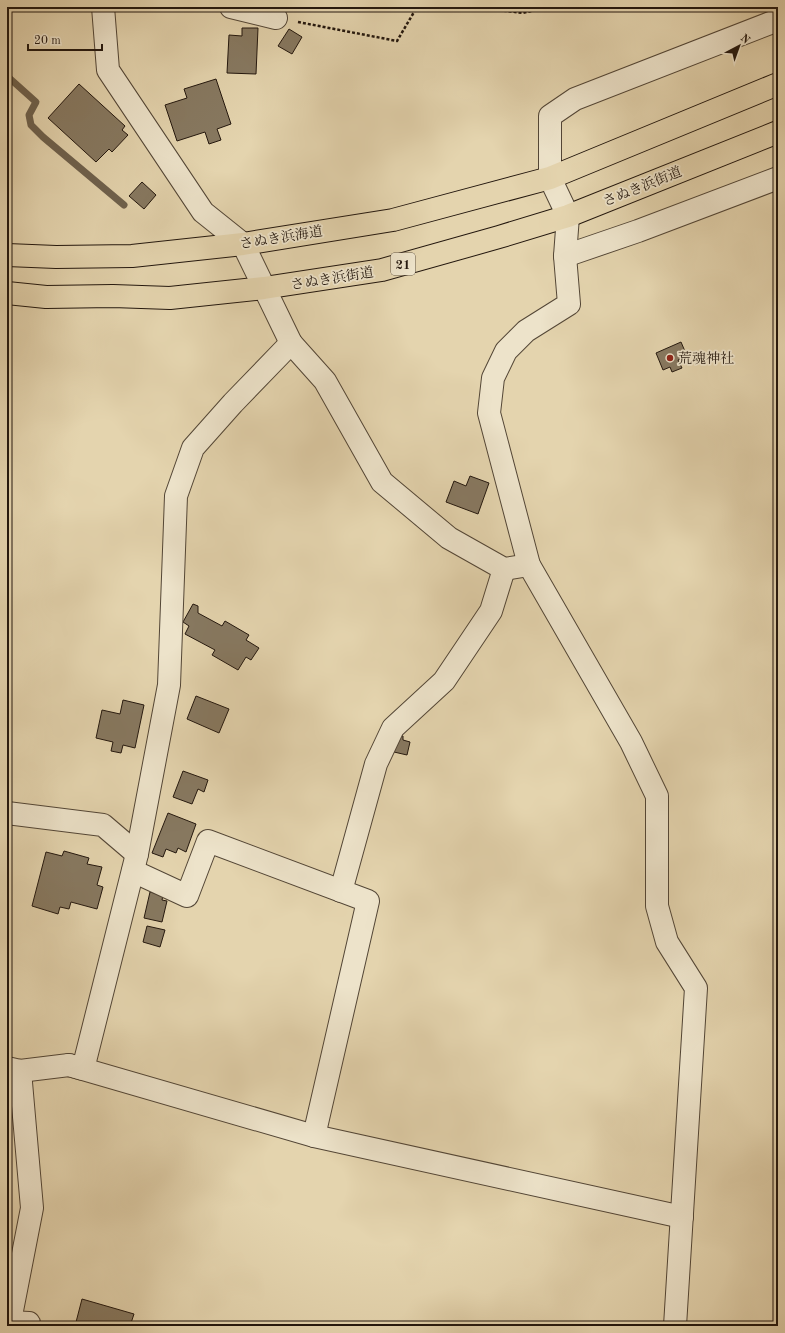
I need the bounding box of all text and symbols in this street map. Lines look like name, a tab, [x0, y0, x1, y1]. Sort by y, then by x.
scale bar	[28, 26, 102, 52]
north arrow	[719, 26, 759, 66]
text: N	[738, 33, 752, 47]
text: 20 m	[34, 35, 61, 47]
street label: さぬき浜街道	[600, 164, 684, 209]
street label: さぬき浜海道	[238, 224, 324, 251]
road number: 21	[391, 253, 415, 275]
street label: さぬき浜街道	[289, 265, 375, 292]
place label: 荒魂神社	[678, 351, 734, 366]
marker: 荒魂神社	[665, 353, 675, 363]

